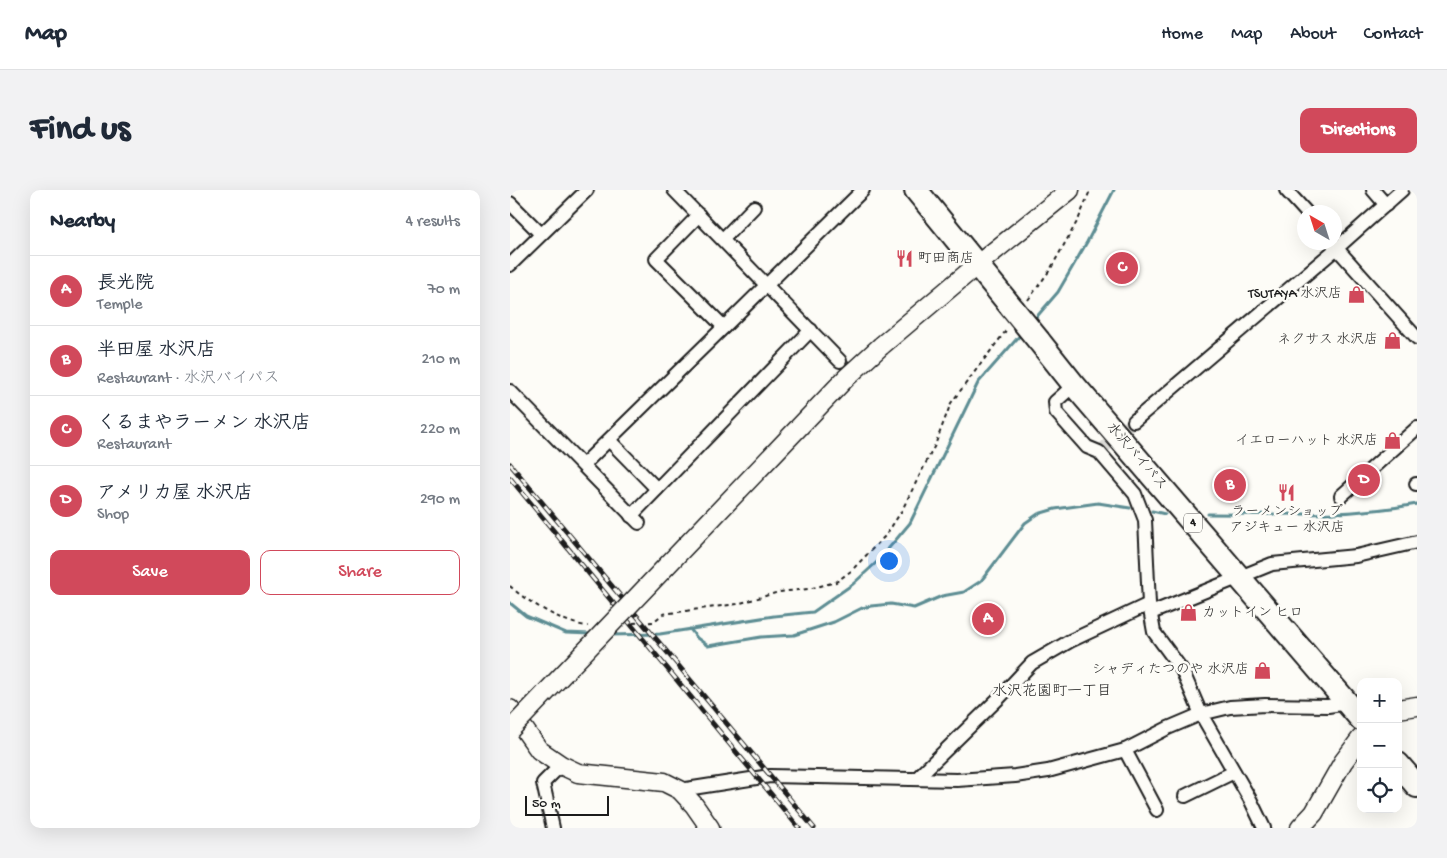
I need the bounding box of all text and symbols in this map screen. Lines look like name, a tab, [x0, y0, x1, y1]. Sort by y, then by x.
text: Map	[25, 20, 67, 49]
text: Home	[1161, 24, 1203, 45]
text: Map	[1231, 24, 1262, 45]
text: About	[1290, 24, 1336, 45]
text: Contact	[1364, 24, 1422, 45]
button: Directions	[1300, 108, 1417, 153]
text: Find us	[30, 110, 130, 151]
north arrow	[1297, 205, 1342, 250]
text: Nearby	[50, 210, 115, 235]
text: 4 results	[405, 213, 460, 232]
restaurant icon: 町田商店	[894, 249, 914, 269]
pin: C	[1106, 249, 1138, 287]
place label: 町田商店	[918, 251, 974, 268]
text: 長光院	[97, 273, 154, 296]
text: A	[61, 281, 71, 300]
text: 70 m	[427, 281, 460, 300]
shop icon: TSUTAYA 水沢店	[1346, 284, 1366, 304]
place label: TSUTAYA 水沢店	[1247, 286, 1342, 303]
text: Temple	[97, 296, 142, 315]
shop icon: ネクサス 水沢店	[1382, 330, 1402, 350]
place label: ネクサス 水沢店	[1277, 332, 1378, 349]
text: 半田屋 水沢店	[97, 340, 216, 363]
text: B	[62, 351, 70, 370]
text: 210 m	[421, 351, 460, 370]
text: Restaurant · 水沢バイパス	[97, 370, 279, 389]
text: くるまやラーメン 水沢店	[97, 413, 311, 436]
street label: 水沢バイパス	[1102, 420, 1170, 494]
text: C	[62, 421, 70, 440]
text: 220 m	[420, 421, 460, 440]
shop icon: イエローハット 水沢店	[1382, 431, 1402, 451]
place label: イエローハット 水沢店	[1235, 433, 1378, 450]
text: Restaurant	[97, 436, 171, 455]
pin: D	[1348, 461, 1380, 499]
pin: B	[1214, 466, 1246, 504]
restaurant icon: ラーメンショップ アジキュー 水沢店	[1277, 482, 1297, 502]
text: アメリカ屋 水沢店	[97, 483, 253, 506]
text: D	[61, 491, 71, 510]
text: 290 m	[420, 491, 460, 510]
place label: ラーメンショップ アジキュー 水沢店	[1229, 504, 1345, 537]
text: Shop	[97, 506, 129, 525]
road number: 4	[1184, 513, 1202, 532]
your location	[876, 548, 902, 574]
button: Save	[50, 550, 250, 595]
button: Share	[260, 550, 460, 595]
pin: A	[972, 600, 1004, 638]
shop icon: カットイン ヒロ	[1178, 603, 1198, 623]
place label: カットイン ヒロ	[1202, 605, 1303, 622]
shop icon: シャディたつのや 水沢店	[1253, 660, 1273, 680]
place label: シャディたつのや 水沢店	[1092, 662, 1249, 679]
map controls	[1357, 678, 1402, 813]
button: +	[1357, 678, 1402, 723]
district label: 水沢花園町一丁目	[992, 683, 1112, 701]
button: −	[1357, 723, 1402, 768]
button: locate	[1357, 768, 1402, 813]
scale bar	[525, 793, 609, 816]
text: 50 m	[532, 796, 561, 813]

